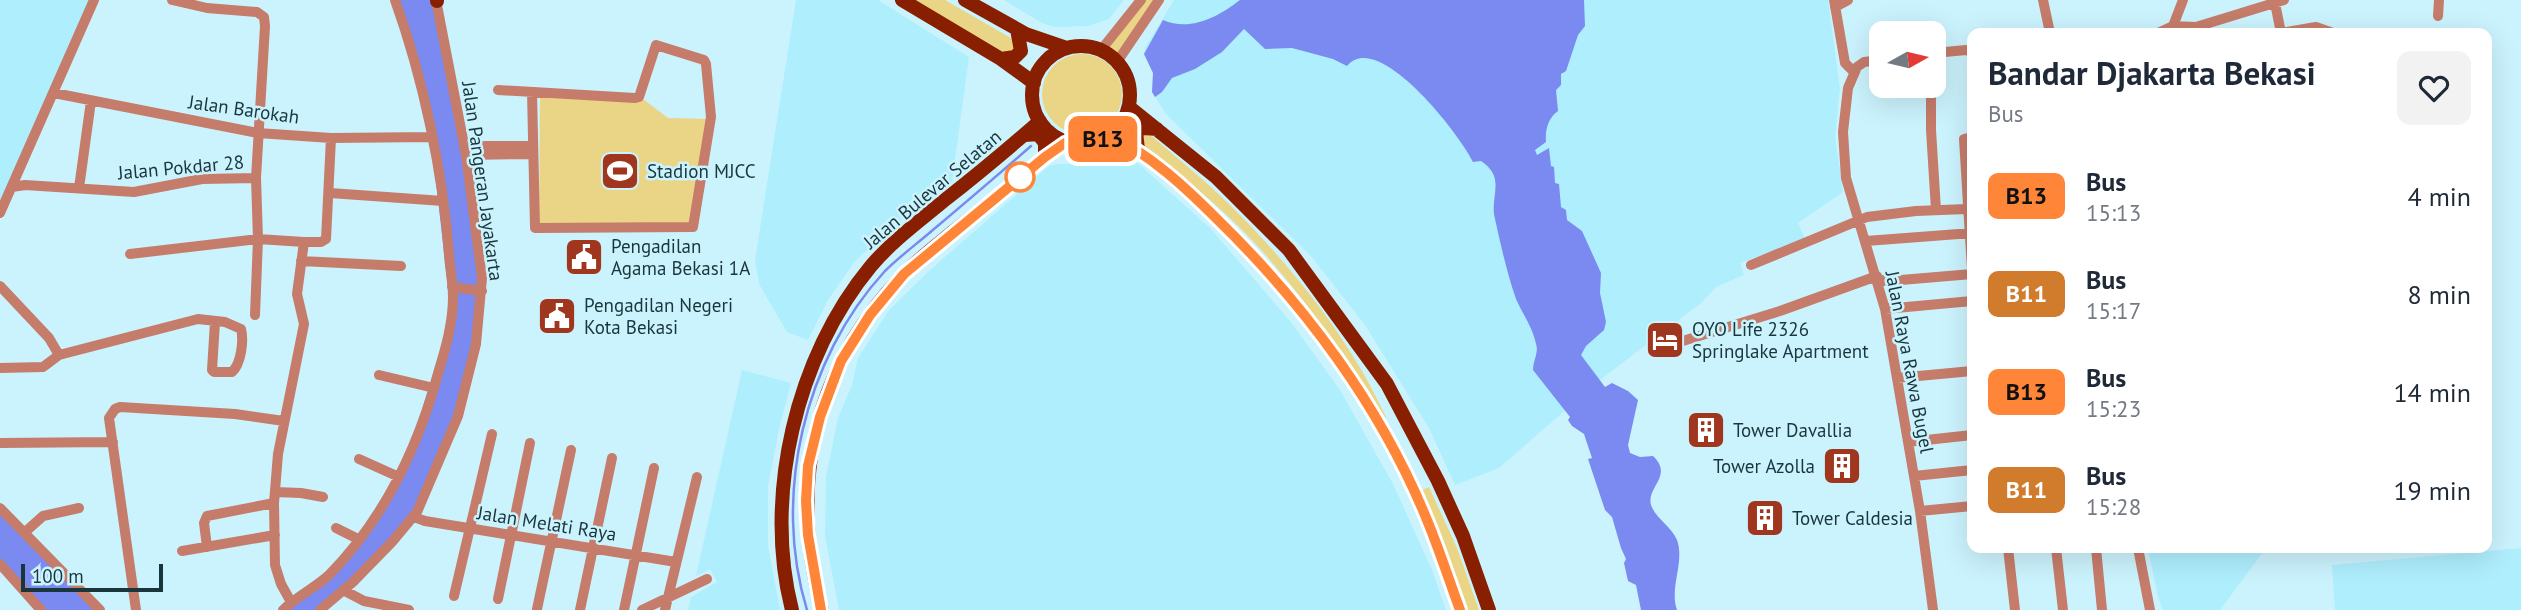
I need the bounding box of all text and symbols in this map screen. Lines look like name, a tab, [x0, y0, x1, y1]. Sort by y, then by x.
north arrow	[1869, 21, 1946, 98]
map controls	[1869, 21, 1946, 98]
text: Bandar Djakarta Bekasi	[1988, 51, 2316, 94]
button: heart	[2397, 51, 2471, 125]
street label: Jalan Pangeran Jayakarta	[457, 79, 509, 282]
street label: Jalan Barokah	[186, 89, 301, 129]
text: Bus	[1988, 99, 2024, 128]
line badge: B13	[1063, 116, 1143, 162]
text: B13	[1082, 123, 1124, 154]
street label: Jalan Bulevar Selatan	[857, 124, 1006, 254]
street label: Jalan Pokdar 28	[116, 150, 245, 185]
sports icon: Stadion MJCC	[599, 150, 641, 192]
place label: Stadion MJCC	[647, 159, 756, 183]
unlabelled marker	[1005, 162, 1035, 192]
text: Bus	[2086, 165, 2126, 198]
text: B13	[2006, 180, 2047, 211]
text: 4 min	[2408, 180, 2471, 213]
text: 15:13	[2086, 198, 2141, 227]
place label: Pengadilan Agama Bekasi 1A	[611, 234, 750, 280]
public building icon: Pengadilan Agama Bekasi 1A	[563, 236, 605, 278]
text: Bus	[2086, 263, 2126, 296]
street label: Jalan Raya Rawa Bugel	[1880, 268, 1940, 456]
text: B11	[2006, 278, 2047, 309]
text: 8 min	[2408, 278, 2471, 311]
place label: Pengadilan Negeri Kota Bekasi	[584, 293, 733, 339]
public building icon: Pengadilan Negeri Kota Bekasi	[536, 295, 578, 337]
text: 15:17	[2086, 296, 2141, 325]
place label: OYO Life 2326 Springlake Apartment	[1692, 317, 1869, 363]
hotel icon: OYO Life 2326 Springlake Apartment	[1644, 319, 1686, 361]
text: Bus	[2086, 361, 2126, 394]
text: B13	[2006, 376, 2047, 407]
text: 14 min	[2393, 376, 2471, 409]
text: 15:23	[2086, 394, 2141, 423]
building icon: Tower Davallia	[1685, 409, 1727, 451]
place label: Tower Davallia	[1733, 418, 1852, 442]
building icon: Tower Azolla	[1821, 445, 1863, 487]
place label: Tower Azolla	[1713, 454, 1815, 478]
text: Bus	[2086, 459, 2126, 492]
text: B11	[2006, 474, 2047, 505]
text: 19 min	[2393, 474, 2471, 507]
text: 15:28	[2086, 492, 2141, 521]
building icon: Tower Caldesia	[1744, 497, 1786, 539]
street label: Jalan Melati Raya	[475, 500, 618, 546]
place label: Tower Caldesia	[1792, 506, 1913, 530]
scale bar	[21, 561, 163, 593]
text: 100 m	[32, 564, 84, 588]

